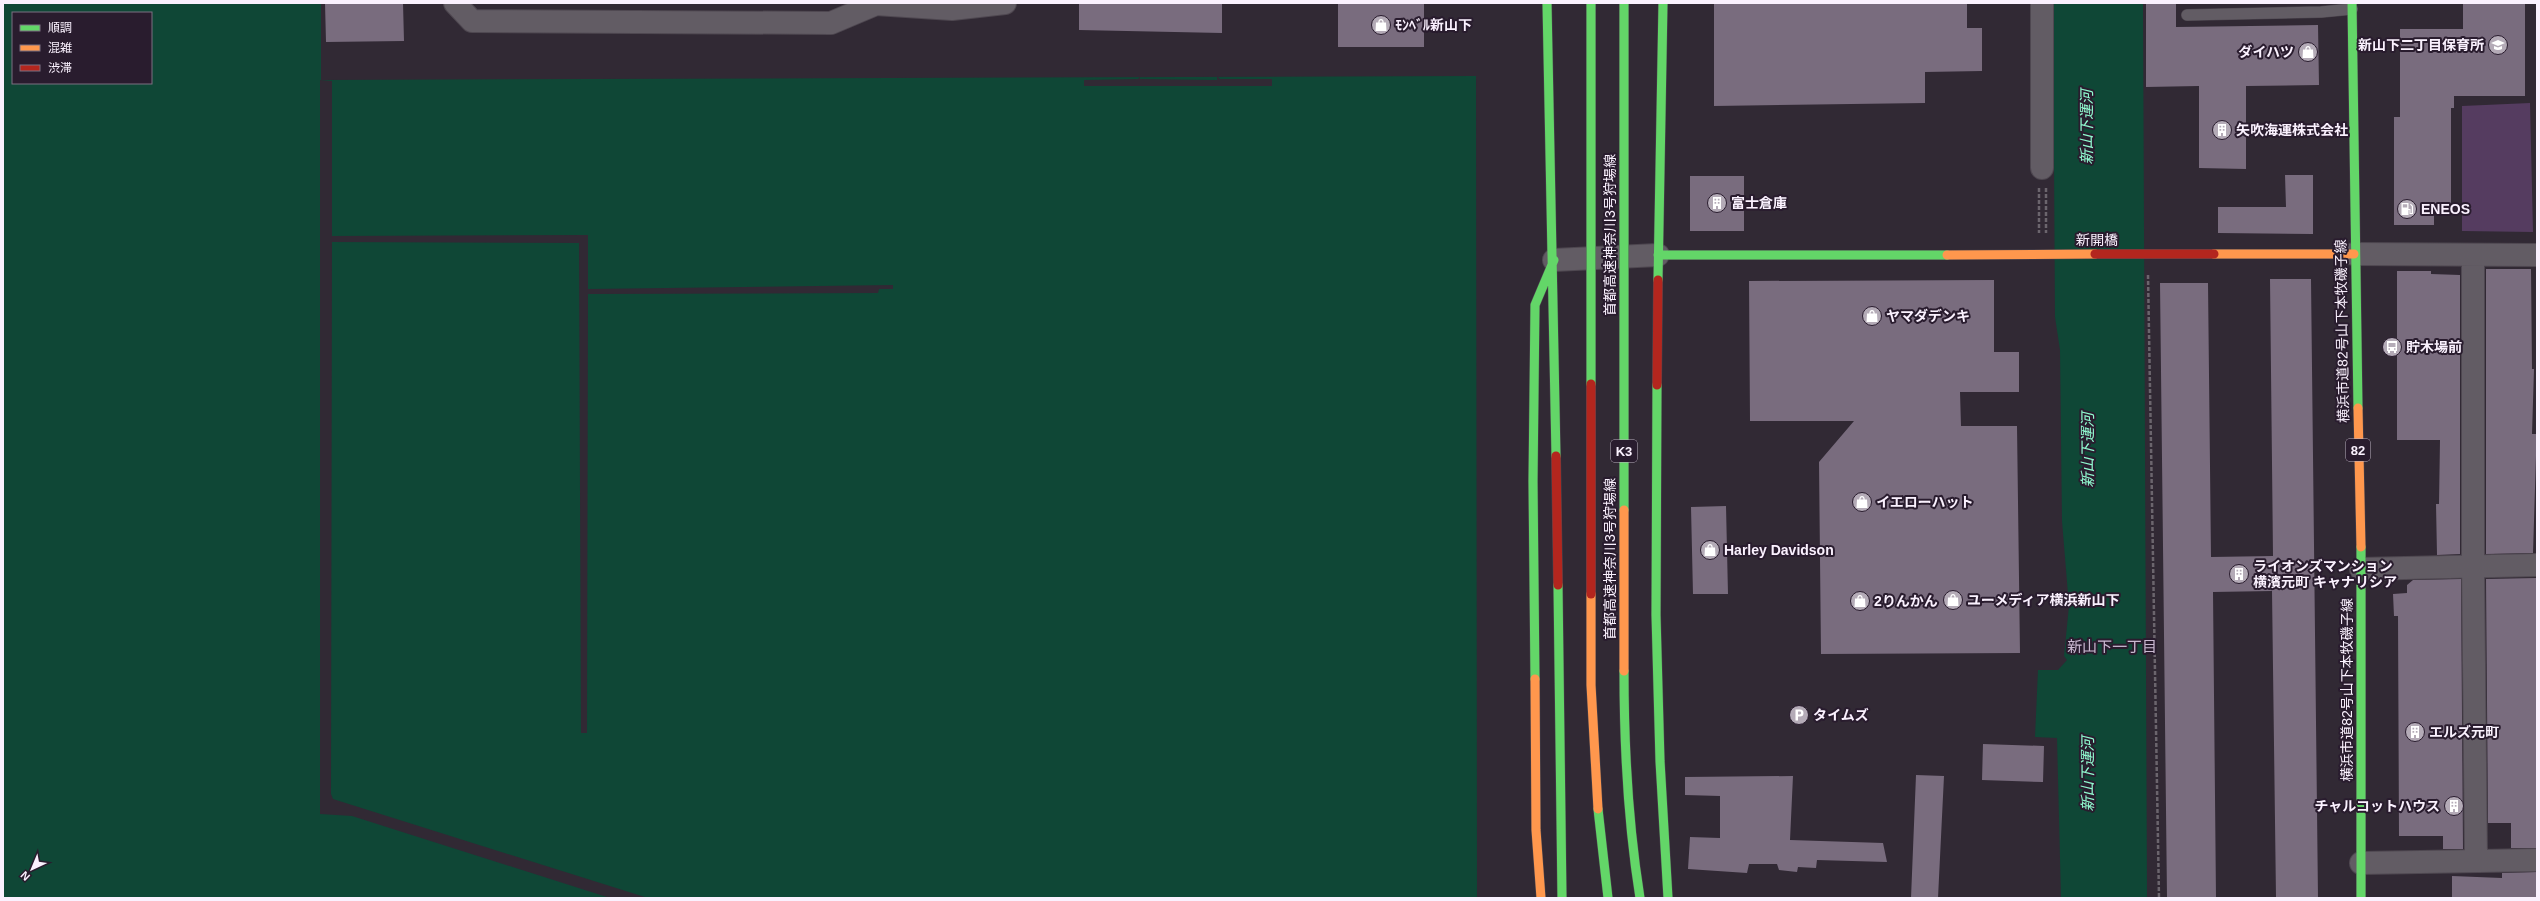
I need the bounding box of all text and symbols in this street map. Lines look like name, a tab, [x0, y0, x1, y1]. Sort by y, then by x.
legend	[12, 12, 152, 84]
shop icon: ﾓﾝﾍﾞﾙ新山下	[1370, 14, 1392, 36]
place label: ﾓﾝﾍﾞﾙ新山下	[1395, 17, 1472, 33]
text: 順調	[48, 21, 72, 35]
school or university icon: 新山下二丁目保育所	[2487, 34, 2509, 56]
place label: 新山下二丁目保育所	[2358, 37, 2484, 53]
text: 混雑	[48, 41, 72, 55]
shop icon: ダイハツ	[2297, 41, 2319, 63]
place label: ダイハツ	[2238, 44, 2294, 60]
text: 渋滞	[48, 61, 72, 75]
water label: 新山下運河	[2078, 87, 2095, 165]
building icon: 矢吹海運株式会社	[2211, 119, 2233, 141]
place label: 矢吹海運株式会社	[2236, 122, 2348, 138]
street label: 首都高速神奈川3号狩場線	[1602, 154, 1618, 316]
building icon: 富士倉庫	[1706, 192, 1728, 214]
place label: 富士倉庫	[1731, 195, 1787, 211]
fuel station icon: ENEOS	[2396, 198, 2418, 220]
place label: ENEOS	[2421, 201, 2470, 217]
street label: 新開橋	[2076, 232, 2118, 248]
street label: 横浜市道82号山下本牧磯子線	[2332, 239, 2352, 423]
shop icon: ヤマダデンキ	[1861, 305, 1883, 327]
place label: ヤマダデンキ	[1886, 308, 1970, 324]
bus stop icon: 貯木場前	[2381, 336, 2403, 358]
place label: 貯木場前	[2406, 339, 2462, 355]
water label: 新山下運河	[2079, 410, 2096, 488]
road number: 82	[2346, 439, 2370, 461]
road number: K3	[1611, 440, 1637, 462]
street label: 首都高速神奈川3号狩場線	[1602, 478, 1618, 640]
shop icon: イエローハット	[1851, 491, 1873, 513]
place label: イエローハット	[1876, 494, 1974, 510]
shop icon: Harley Davidson	[1699, 539, 1721, 561]
place label: Harley Davidson	[1724, 542, 1834, 558]
place label: ライオンズマンション 横濱元町 キャナリシア	[2253, 558, 2397, 590]
building icon: ライオンズマンション 横濱元町 キャナリシア	[2228, 563, 2250, 585]
shop icon: ユーメディア横浜新山下	[1942, 589, 1964, 611]
shop icon: 2りんかん	[1849, 590, 1871, 612]
place label: ユーメディア横浜新山下	[1967, 592, 2119, 608]
place label: 2りんかん	[1874, 593, 1938, 609]
street label: 横浜市道82号山下本牧磯子線	[2339, 598, 2355, 782]
district label: 新山下一丁目	[2067, 638, 2157, 655]
parking icon: タイムズ	[1788, 704, 1810, 726]
place label: タイムズ	[1813, 707, 1869, 723]
building icon: エルズ元町	[2404, 721, 2426, 743]
place label: エルズ元町	[2429, 724, 2499, 740]
water label: 新山下運河	[2079, 734, 2096, 812]
building icon: チャルコットハウス	[2443, 795, 2465, 817]
place label: チャルコットハウス	[2314, 798, 2440, 814]
north arrow	[12, 849, 52, 889]
text: N	[18, 869, 32, 883]

